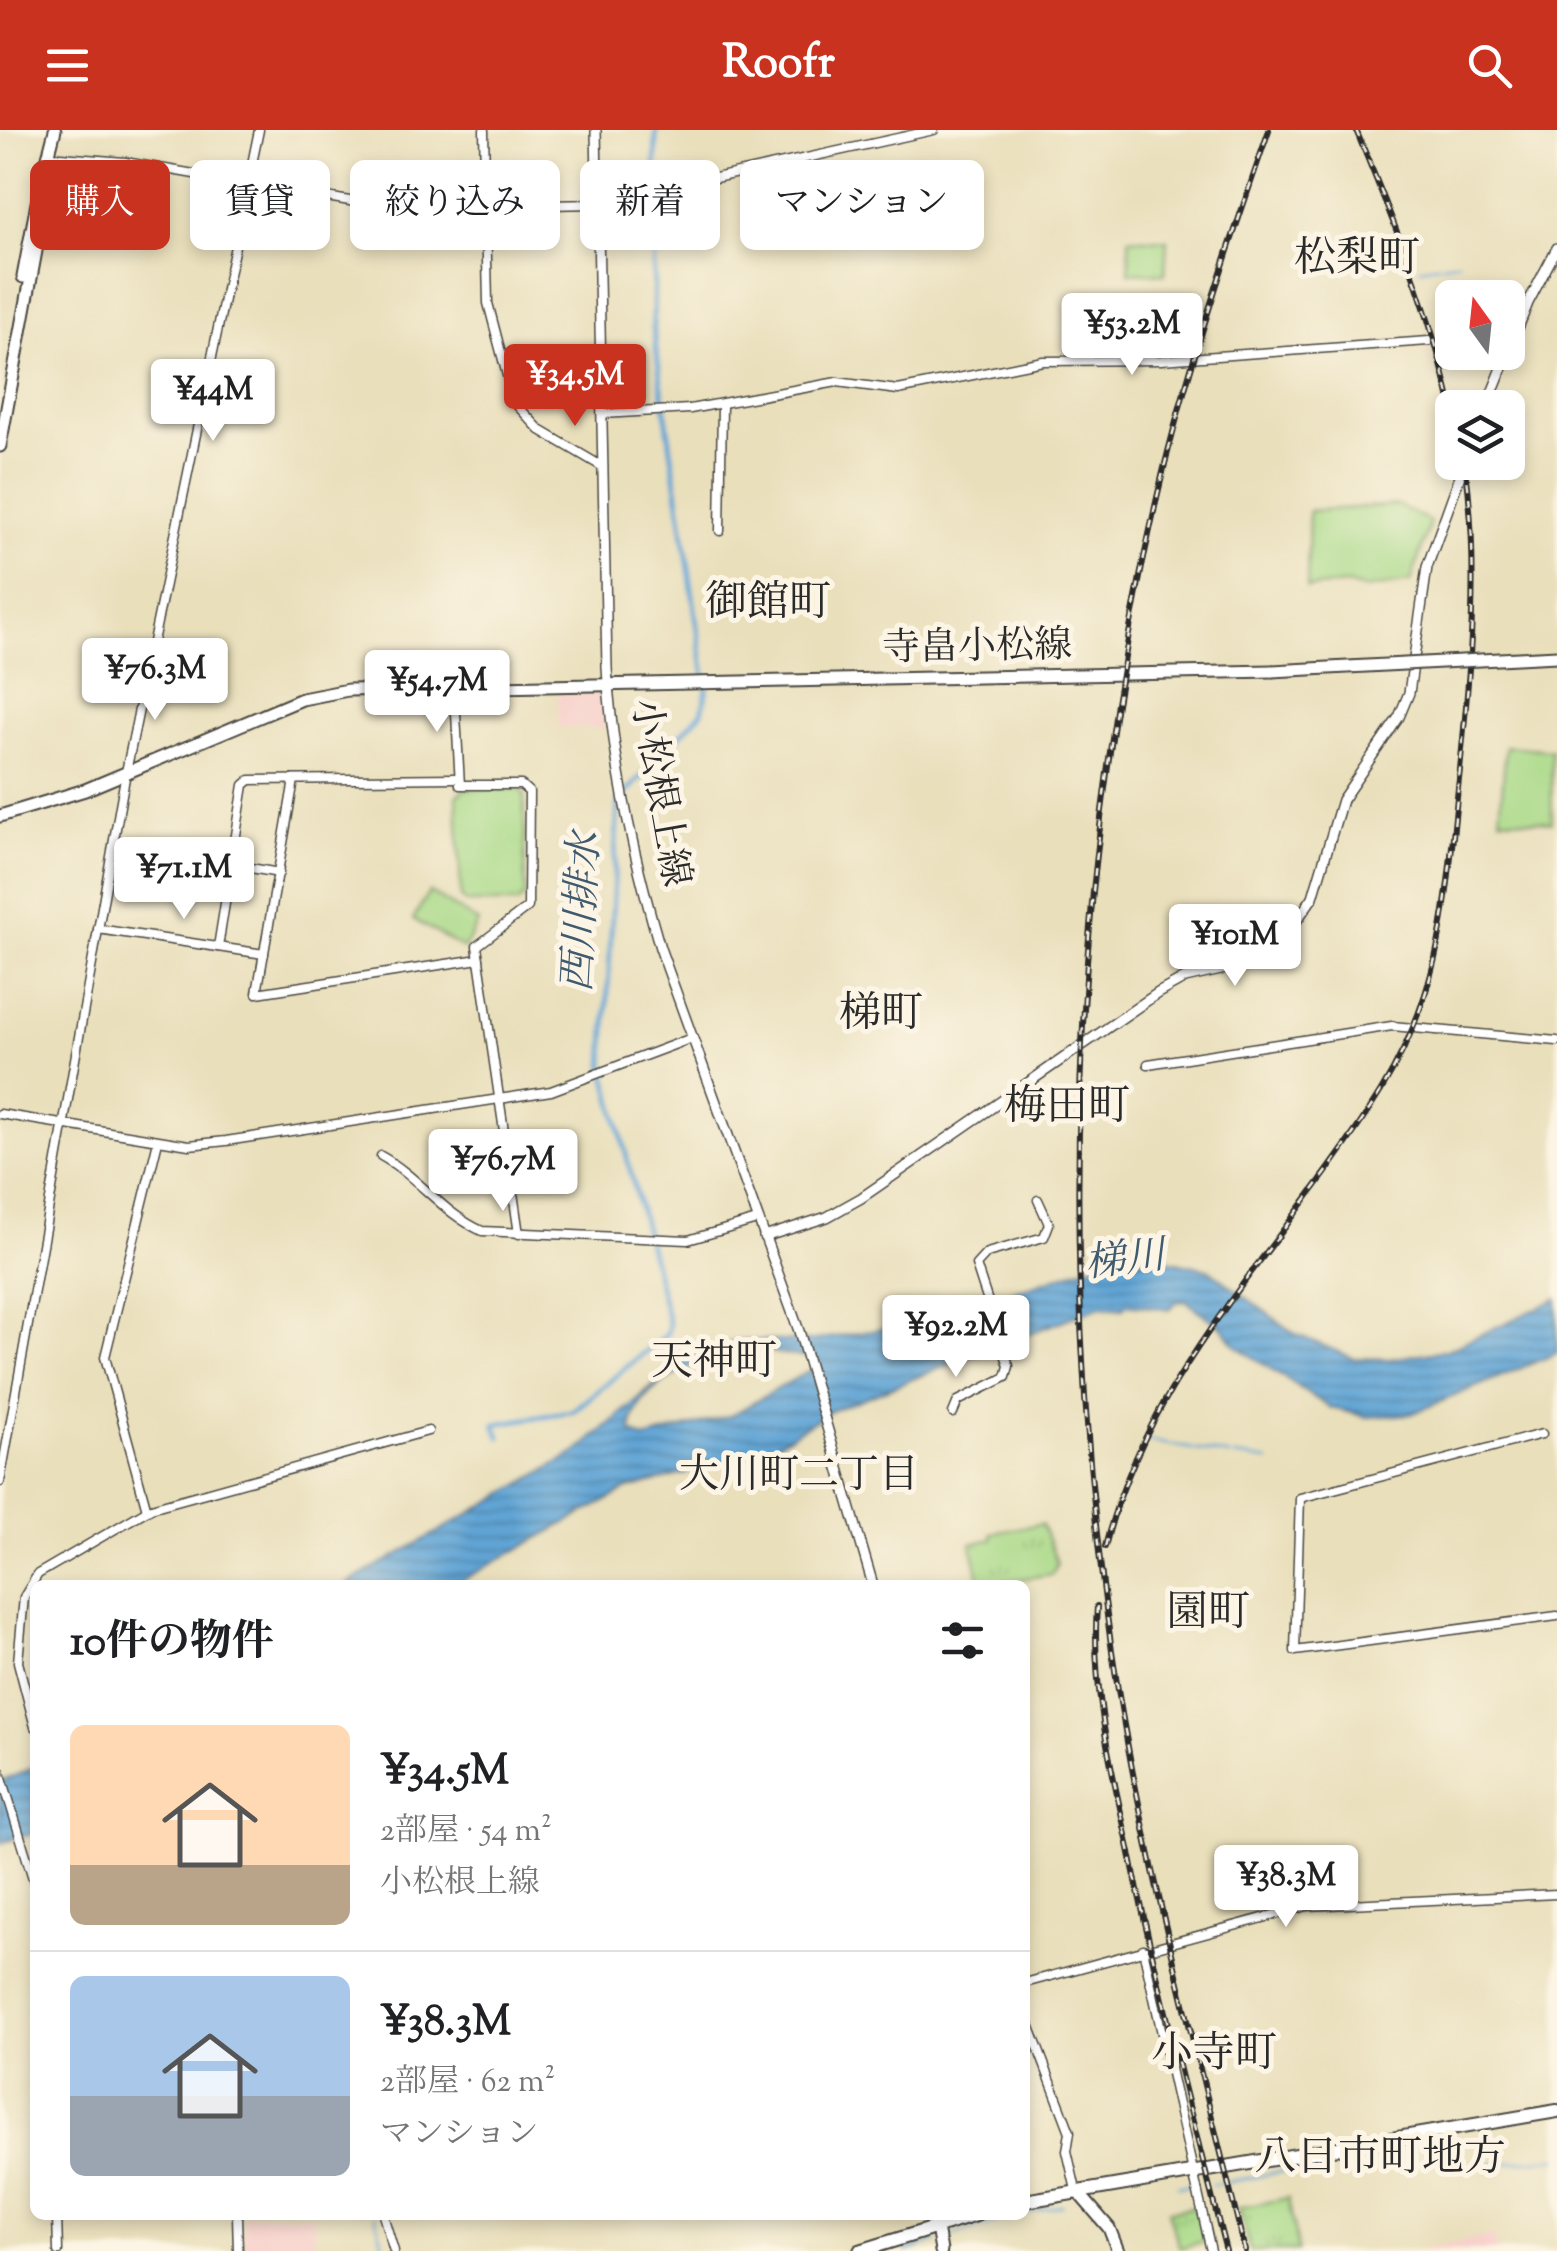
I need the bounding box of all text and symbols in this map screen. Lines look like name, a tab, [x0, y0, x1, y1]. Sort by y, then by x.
text: Roofr	[722, 33, 835, 98]
icon: menu	[40, 38, 95, 93]
icon: search	[1462, 38, 1517, 93]
chip: 購入	[30, 160, 170, 250]
chip: 賃貸	[190, 160, 330, 250]
chip: 絞り込み	[350, 160, 560, 250]
chip: 新着	[580, 160, 720, 250]
chip: マンション	[740, 160, 984, 250]
district label: 松梨町	[1294, 231, 1420, 291]
north arrow	[1435, 280, 1525, 370]
map controls	[1435, 280, 1525, 480]
pin: ¥53.2M	[1051, 293, 1213, 378]
text: ¥53.2M	[1084, 302, 1180, 348]
pin: ¥34.5M	[494, 344, 656, 429]
text: ¥34.5M	[526, 353, 624, 399]
pin: ¥44M	[154, 359, 272, 444]
text: ¥44M	[173, 368, 253, 414]
button: layers	[1435, 390, 1525, 480]
district label: 御館町	[705, 575, 831, 635]
street label: 寺畠小松線	[882, 620, 1072, 678]
pin: ¥76.3M	[74, 638, 236, 723]
text: ¥76.3M	[104, 647, 206, 693]
pin: ¥54.7M	[356, 650, 518, 735]
text: ¥54.7M	[387, 659, 487, 705]
street label: 小松根上線	[615, 695, 701, 891]
water label: 西川排水	[551, 827, 617, 993]
pin: ¥71.1M	[103, 837, 265, 922]
text: ¥71.1M	[136, 846, 232, 892]
pin: ¥101M	[1165, 904, 1305, 989]
text: ¥101M	[1191, 913, 1279, 959]
district label: 梯町	[839, 986, 923, 1046]
district label: 梅田町	[1004, 1079, 1130, 1139]
pin: ¥76.7M	[422, 1129, 584, 1214]
text: ¥76.7M	[451, 1138, 555, 1184]
water label: 梯川	[1082, 1228, 1172, 1295]
pin: ¥92.2M	[875, 1295, 1037, 1380]
text: ¥92.2M	[904, 1304, 1008, 1350]
district label: 天神町	[651, 1334, 777, 1394]
district label: 大川町二丁目	[679, 1449, 919, 1506]
district label: 園町	[1166, 1585, 1250, 1645]
icon: filters	[935, 1613, 990, 1668]
text: 10件の物件	[70, 1614, 274, 1674]
text: ¥34.5M	[380, 1743, 509, 1803]
icon: home	[150, 1765, 270, 1885]
text: 2部屋 · 54 m²	[380, 1809, 552, 1855]
pin: ¥38.3M	[1205, 1845, 1367, 1930]
text: ¥38.3M	[1236, 1854, 1336, 1900]
text: 小松根上線	[380, 1861, 540, 1907]
text: ¥38.3M	[380, 1994, 511, 2054]
icon: home	[150, 2016, 270, 2136]
district label: 小寺町	[1151, 2026, 1277, 2086]
text: 2部屋 · 62 m²	[380, 2060, 555, 2106]
text: マンション	[380, 2112, 539, 2158]
district label: 八日市町地方	[1254, 2130, 1506, 2190]

